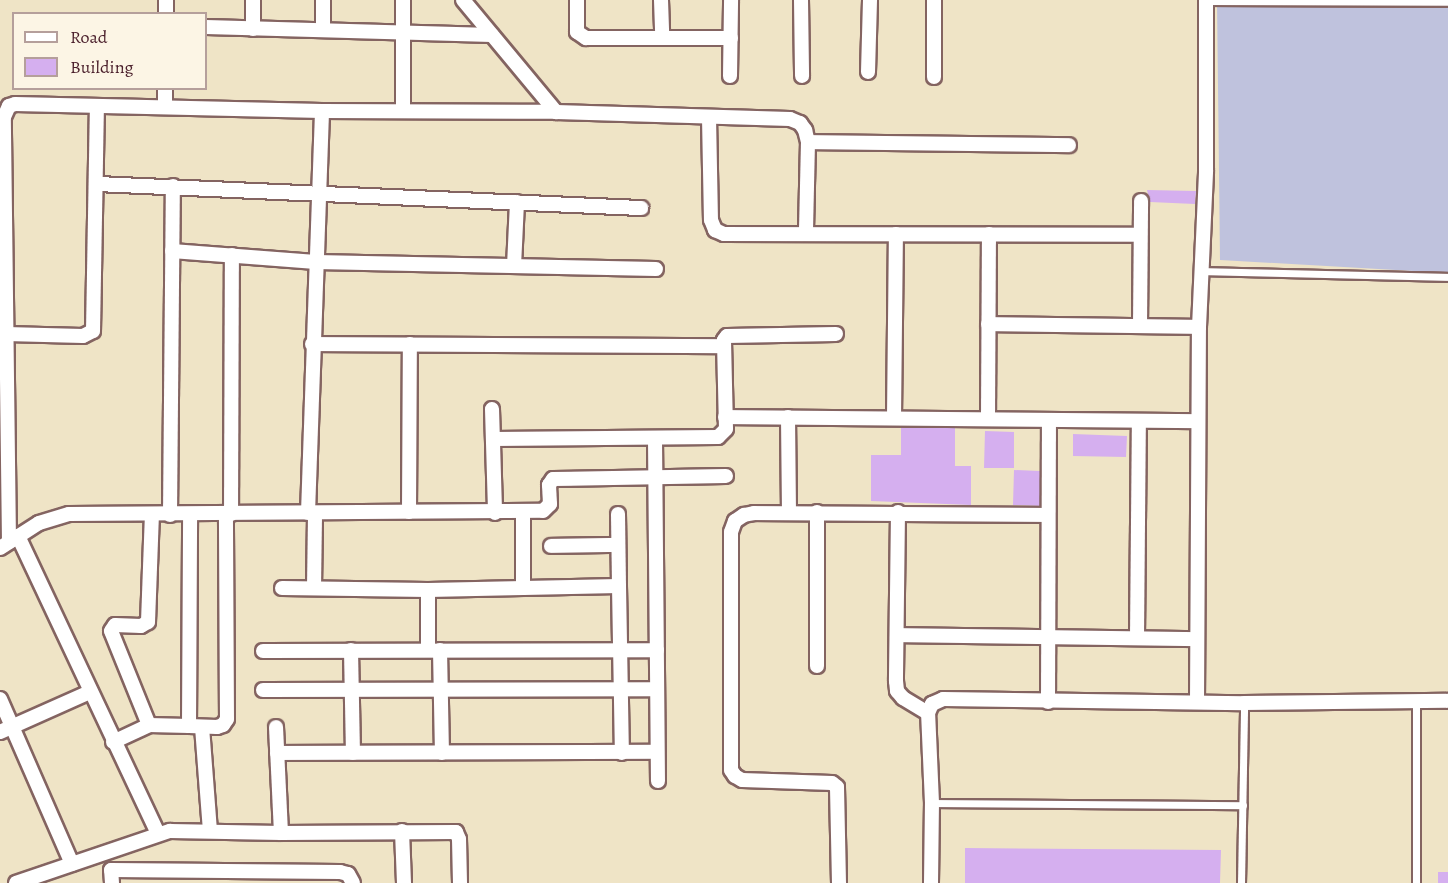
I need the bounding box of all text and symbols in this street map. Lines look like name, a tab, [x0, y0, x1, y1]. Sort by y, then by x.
legend	[12, 12, 207, 90]
text: Road	[70, 25, 107, 49]
text: Building	[70, 55, 134, 79]

